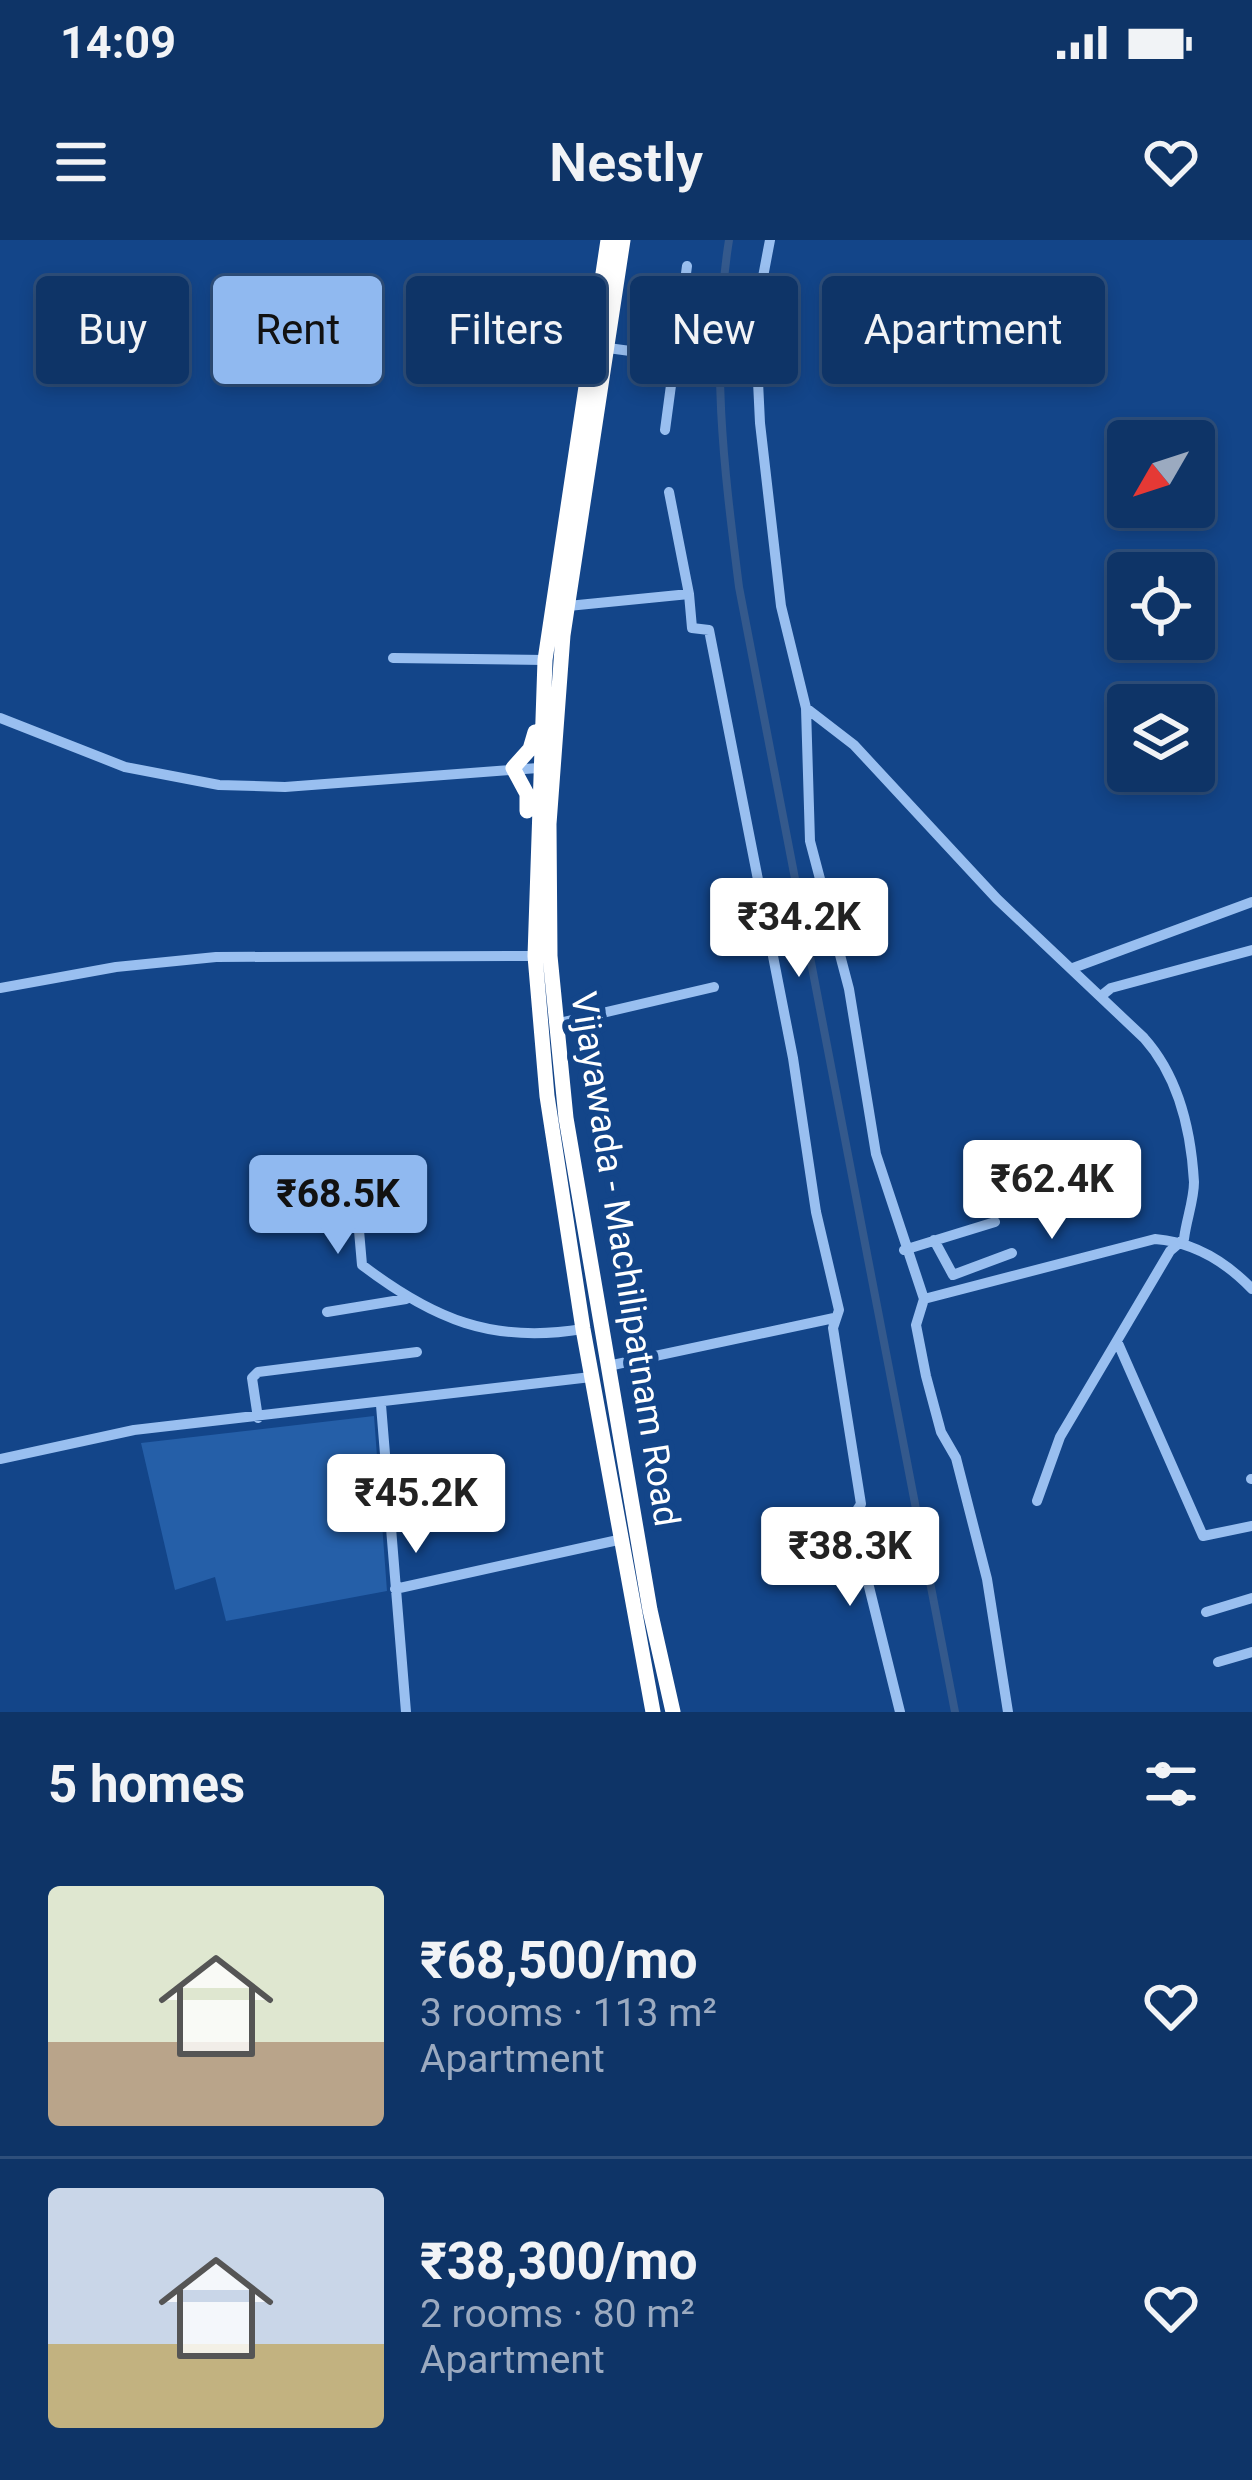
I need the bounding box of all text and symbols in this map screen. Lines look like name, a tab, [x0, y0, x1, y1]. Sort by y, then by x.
text: 14:09	[60, 16, 176, 69]
icon: menu	[48, 129, 114, 195]
icon: heart	[1138, 129, 1204, 195]
text: Nestly	[549, 131, 703, 194]
chip: Buy	[36, 276, 189, 384]
chip: Rent	[213, 276, 382, 384]
chip: Filters	[406, 276, 606, 384]
chip: New	[630, 276, 798, 384]
chip: Apartment	[822, 276, 1105, 384]
north arrow	[1107, 420, 1215, 528]
map controls	[1107, 420, 1215, 792]
button: locate	[1107, 552, 1215, 660]
button: layers	[1107, 684, 1215, 792]
pin: ₹34.2K	[701, 878, 897, 980]
text: ₹34.2K	[737, 894, 861, 940]
street label: Vijayawada - Machilipatnam Road	[562, 989, 688, 1529]
pin: ₹62.4K	[954, 1140, 1150, 1242]
pin: ₹68.5K	[240, 1155, 436, 1257]
text: ₹62.4K	[990, 1156, 1114, 1202]
text: ₹68.5K	[276, 1171, 400, 1217]
pin: ₹45.2K	[318, 1454, 514, 1556]
text: ₹45.2K	[354, 1470, 478, 1516]
pin: ₹38.3K	[752, 1507, 948, 1609]
text: ₹38.3K	[788, 1523, 912, 1569]
icon: filters	[1138, 1751, 1204, 1817]
text: 5 homes	[48, 1755, 245, 1814]
text: ₹68,500/mo	[420, 1931, 698, 1990]
icon: home	[144, 1934, 288, 2078]
icon: heart	[1138, 1973, 1204, 2039]
text: 3 rooms · 113 m²	[420, 1990, 717, 2036]
text: Apartment	[420, 2036, 605, 2082]
text: ₹38,300/mo	[420, 2232, 698, 2291]
icon: home	[144, 2236, 288, 2380]
icon: heart	[1138, 2275, 1204, 2341]
text: 2 rooms · 80 m²	[420, 2291, 695, 2337]
text: Apartment	[420, 2337, 605, 2383]

